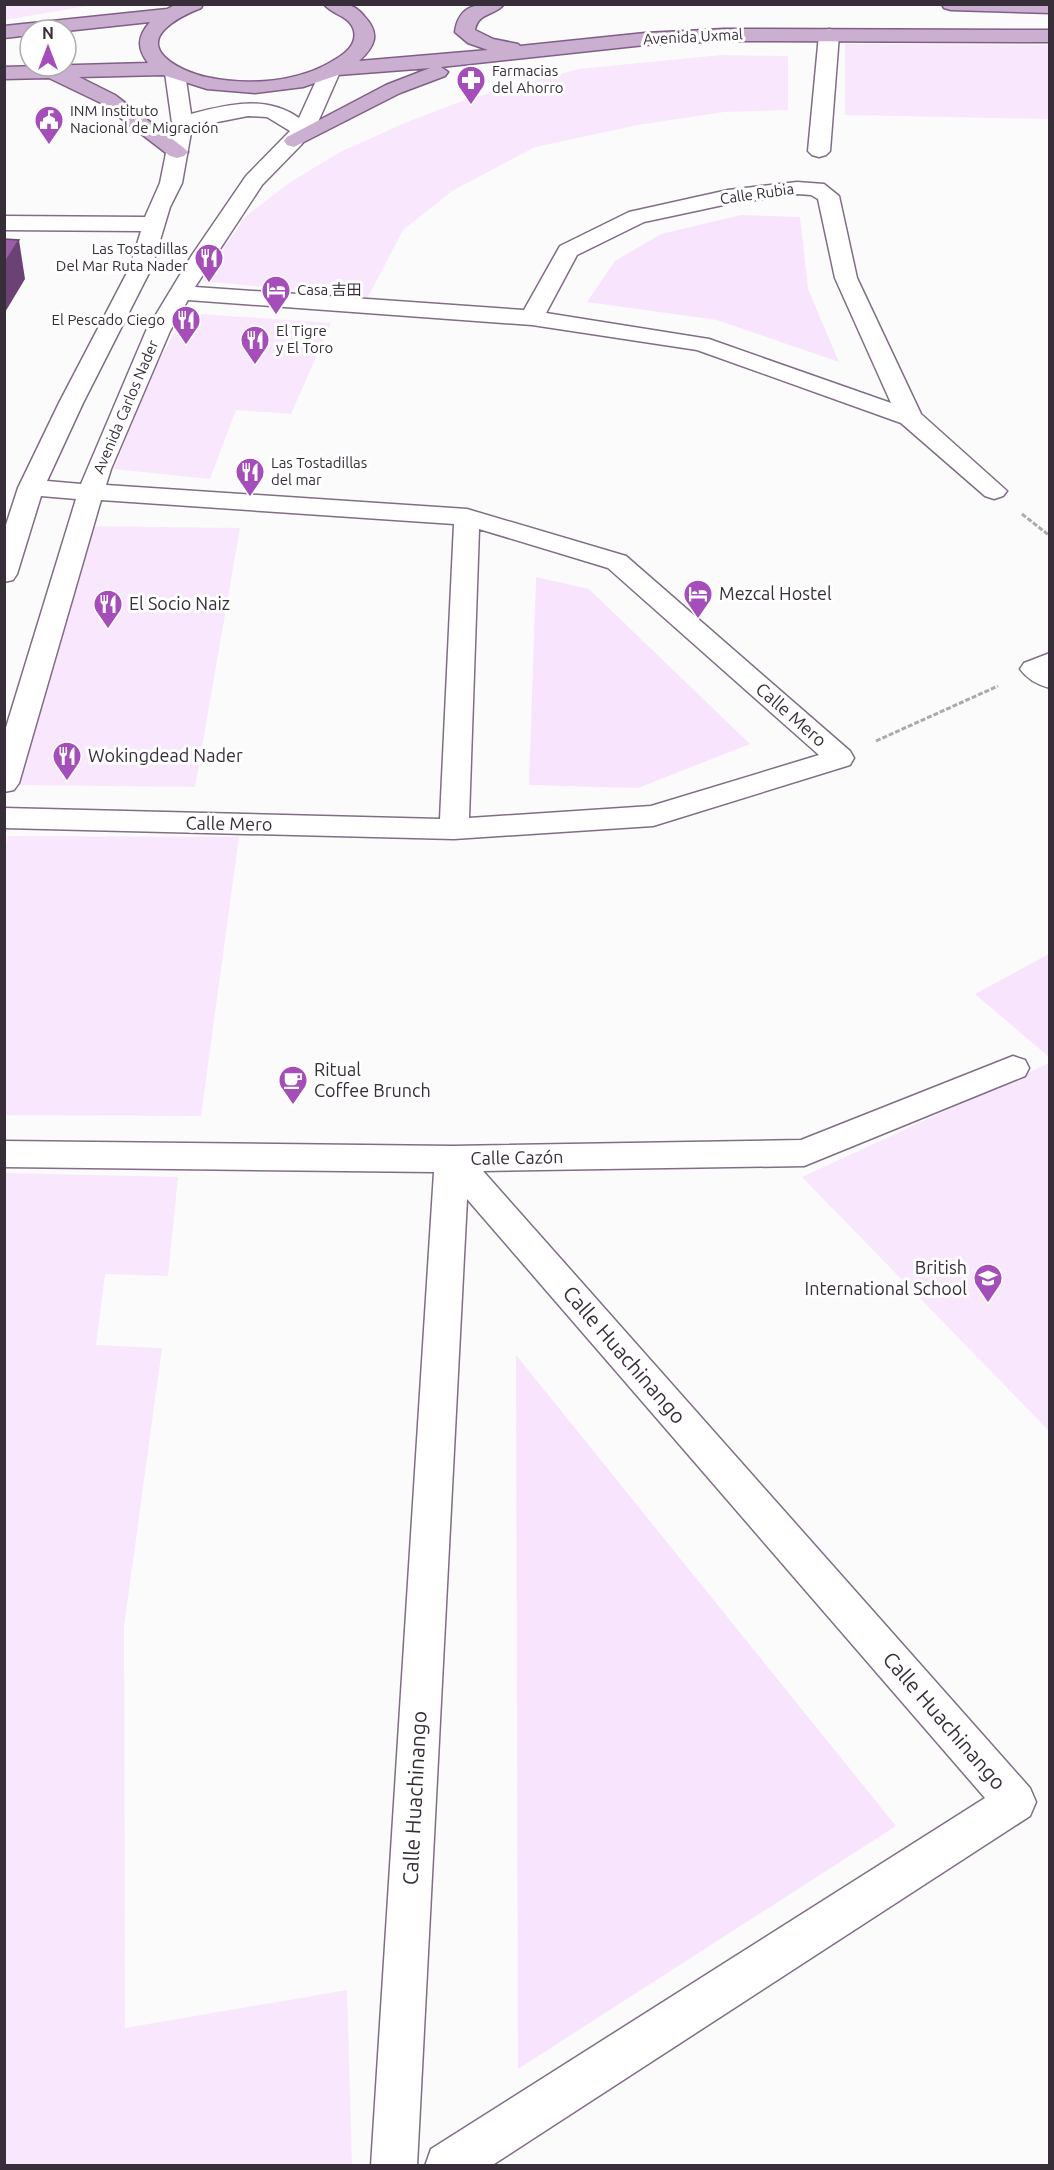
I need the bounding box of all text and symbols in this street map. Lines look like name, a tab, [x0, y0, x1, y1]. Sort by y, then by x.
north arrow	[18, 18, 78, 78]
text: N	[42, 24, 54, 42]
street label: Avenida Uxmal	[643, 25, 743, 48]
place label: Farmacias del Ahorro	[492, 62, 564, 96]
pharmacy icon: Farmacias del Ahorro	[455, 64, 487, 106]
place label: INM Instituto Nacional de Migración	[70, 102, 219, 136]
public building icon: INM Instituto Nacional de Migración	[33, 104, 65, 146]
street label: Calle Rubia	[719, 180, 795, 207]
place label: Las Tostadillas Del Mar Ruta Nader	[56, 240, 188, 274]
restaurant icon: Las Tostadillas Del Mar Ruta Nader	[193, 242, 225, 284]
hotel icon: Casa 吉田	[260, 274, 292, 316]
place label: Casa 吉田	[297, 281, 362, 298]
restaurant icon: El Pescado Ciego	[170, 304, 202, 346]
place label: El Pescado Ciego	[52, 311, 165, 328]
place label: El Tigre y El Toro	[276, 322, 333, 356]
restaurant icon: El Tigre y El Toro	[239, 324, 271, 366]
street label: Avenida Carlos Nader	[90, 337, 162, 476]
place label: Las Tostadillas del mar	[271, 454, 367, 488]
restaurant icon: Las Tostadillas del mar	[234, 456, 266, 498]
hotel icon: Mezcal Hostel	[682, 578, 714, 620]
place label: Mezcal Hostel	[719, 583, 832, 603]
restaurant icon: El Socio Naiz	[92, 588, 124, 630]
place label: El Socio Naiz	[129, 593, 230, 613]
street label: Calle Mero	[752, 678, 831, 750]
restaurant icon: Wokingdead Nader	[51, 740, 83, 782]
place label: Wokingdead Nader	[88, 745, 243, 765]
street label: Calle Mero	[185, 812, 273, 834]
place label: Ritual Coffee Brunch	[314, 1059, 431, 1100]
cafe icon: Ritual Coffee Brunch	[277, 1064, 309, 1106]
street label: Calle Cazón	[470, 1146, 564, 1168]
place label: British International School	[805, 1257, 967, 1298]
school or university icon: British International School	[972, 1262, 1004, 1304]
street label: Calle Huachinango	[558, 1281, 691, 1428]
street label: Calle Huachinango	[878, 1647, 1011, 1794]
street label: Calle Huachinango	[397, 1710, 431, 1886]

